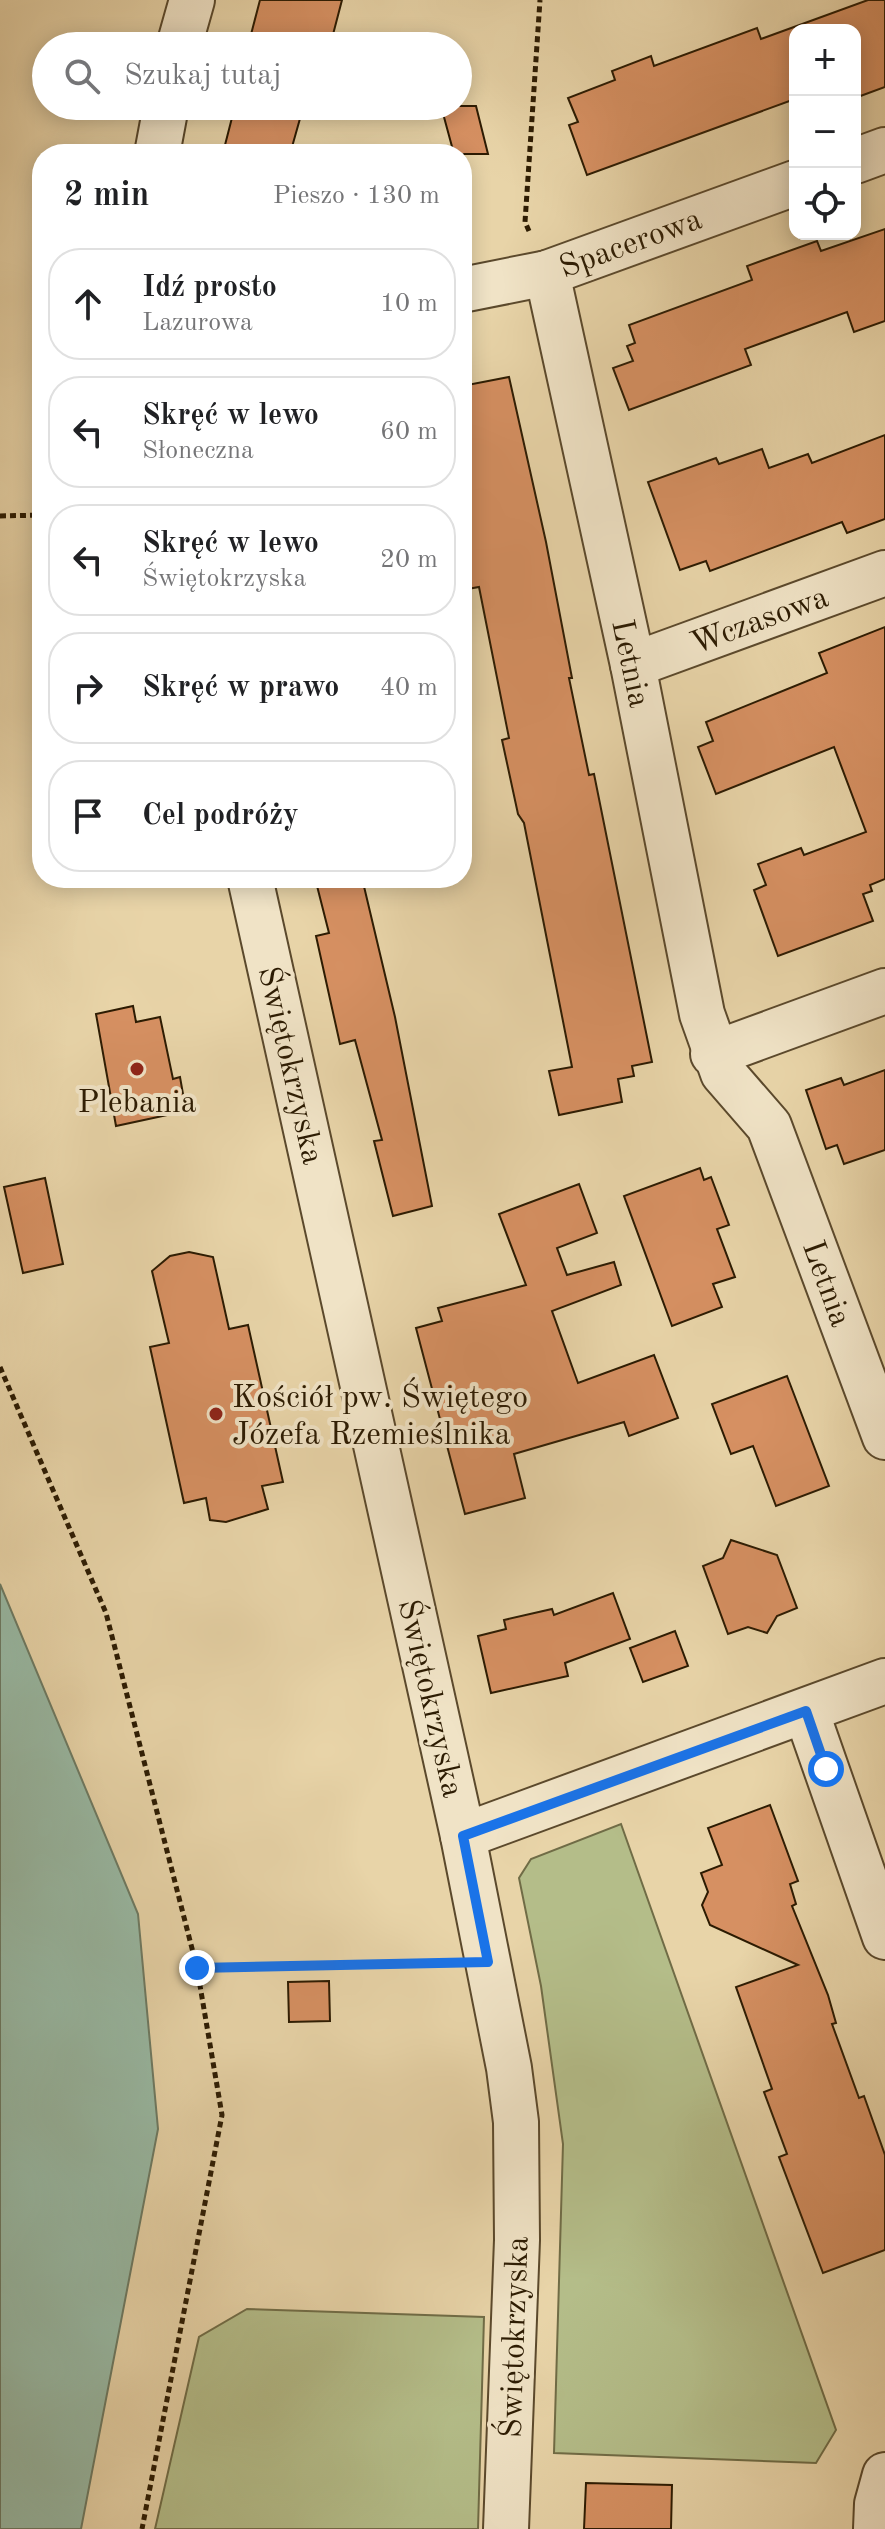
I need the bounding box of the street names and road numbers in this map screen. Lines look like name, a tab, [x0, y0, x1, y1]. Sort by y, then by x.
street label: Spacerowa	[556, 204, 707, 285]
street label: Wczasowa	[687, 582, 833, 661]
street label: Letnia	[604, 617, 654, 711]
street label: Świętokrzyska	[251, 962, 333, 1168]
street label: Letnia	[795, 1237, 856, 1332]
street label: Świętokrzyska	[391, 1595, 473, 1801]
street label: Świętokrzyska	[490, 2235, 536, 2439]

